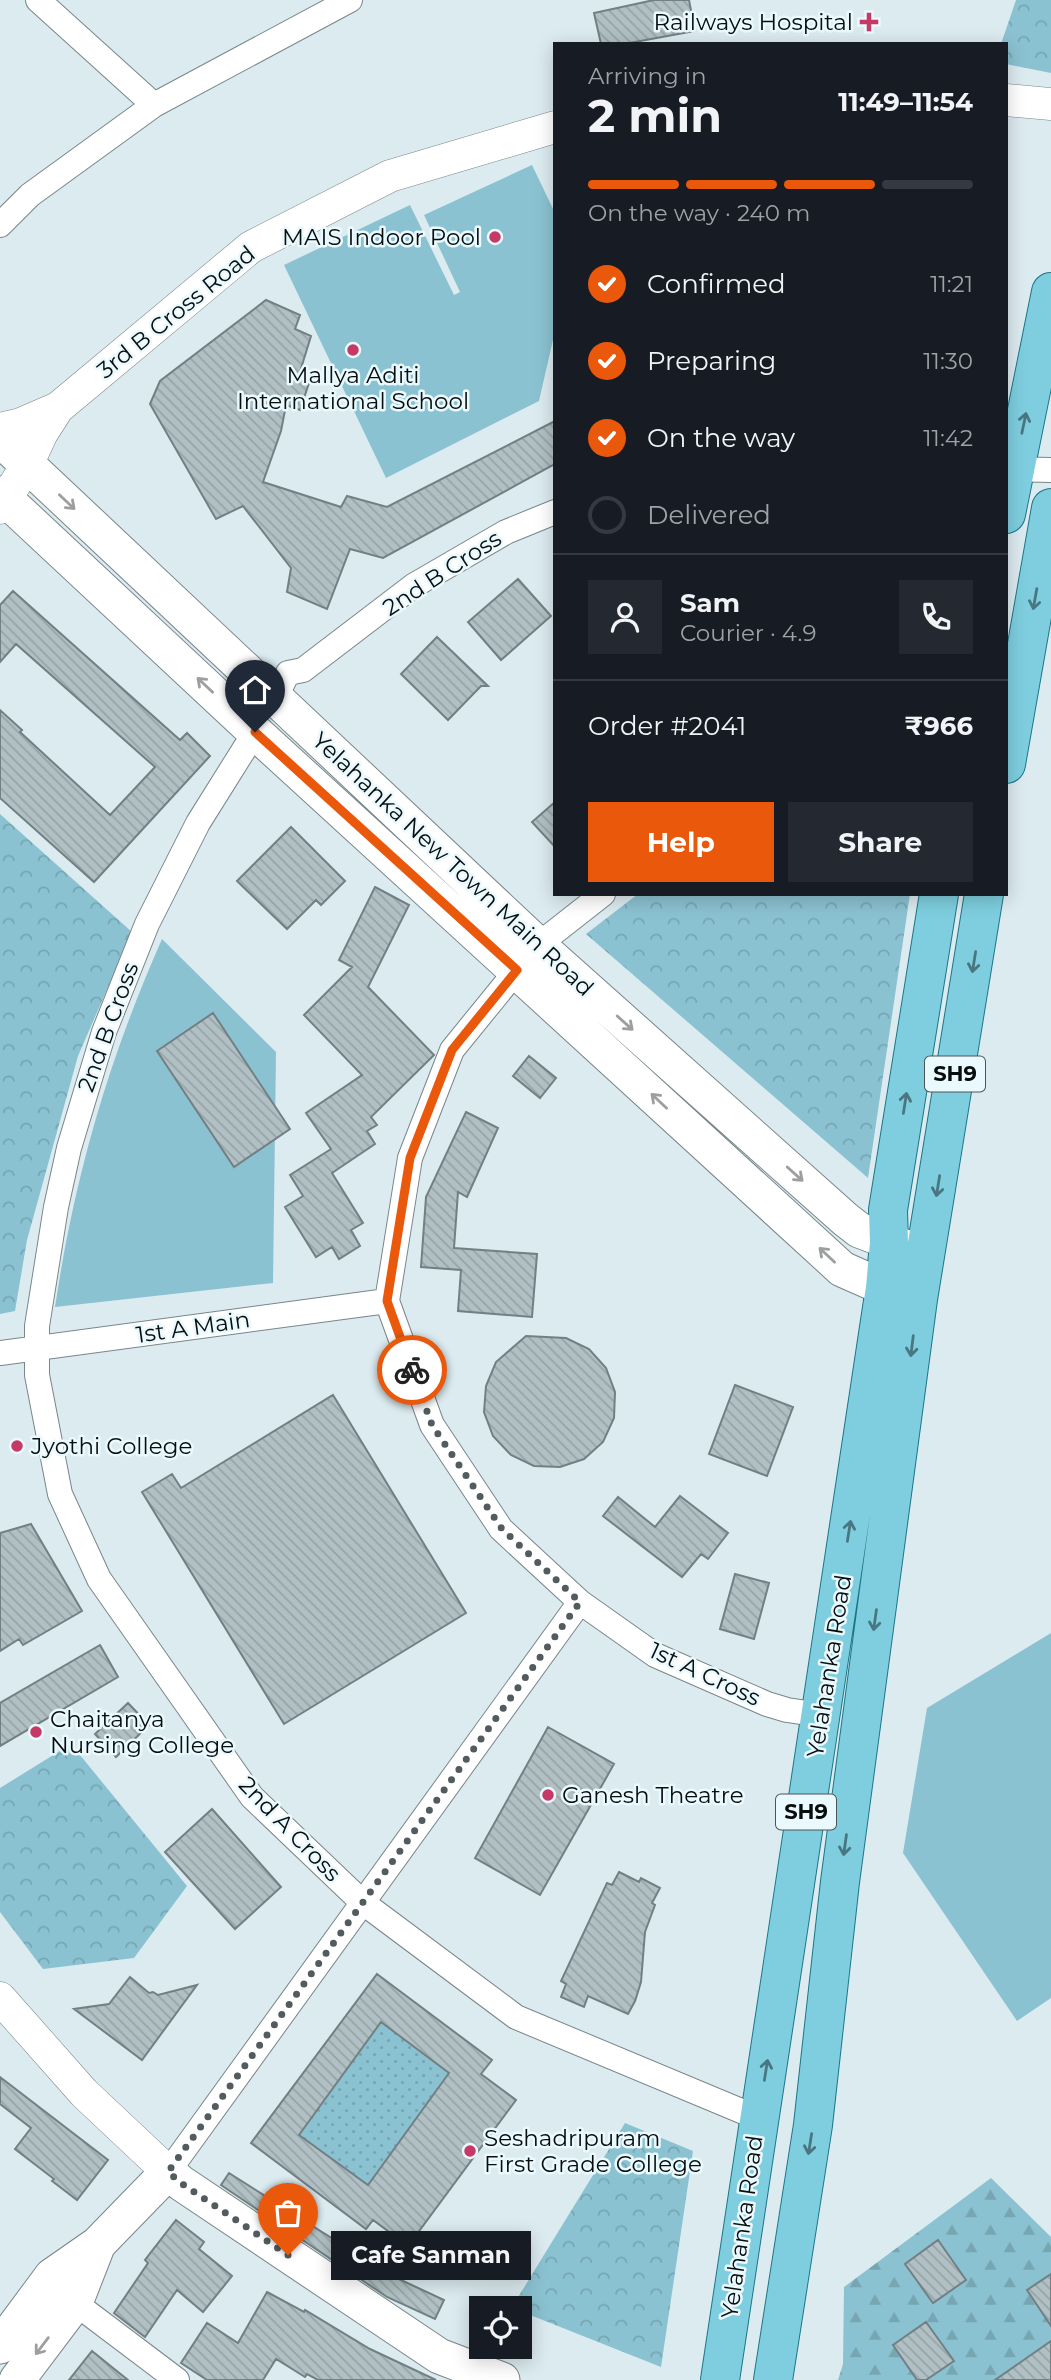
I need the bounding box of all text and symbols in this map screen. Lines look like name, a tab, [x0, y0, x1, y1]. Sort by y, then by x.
place label: Railways Hospital	[654, 8, 853, 36]
marker: Railways Hospital	[859, 12, 879, 32]
text: Arriving in	[588, 62, 707, 90]
text: 11:49–11:54	[838, 86, 973, 118]
text: 2 min	[588, 87, 722, 144]
text: On the way · 240 m	[588, 199, 810, 227]
place label: MAIS Indoor Pool	[282, 223, 481, 251]
marker: MAIS Indoor Pool	[487, 229, 503, 245]
street label: 3rd B Cross Road	[91, 240, 261, 384]
icon: check	[588, 265, 626, 303]
text: Confirmed	[647, 268, 786, 300]
text: 11:21	[930, 270, 973, 298]
marker: Mallya Aditi International School	[345, 342, 361, 358]
icon: check	[588, 342, 626, 380]
text: Preparing	[647, 345, 776, 377]
text: 11:30	[923, 347, 973, 375]
place label: Mallya Aditi International School	[237, 361, 469, 415]
one-way arrow	[1017, 412, 1031, 435]
icon: check	[588, 419, 626, 457]
text: On the way	[647, 422, 795, 454]
text: 11:42	[923, 424, 973, 452]
one-way arrow	[59, 494, 76, 511]
text: Delivered	[647, 499, 771, 531]
street label: 2nd B Cross	[377, 524, 507, 622]
button: person	[588, 580, 662, 654]
button: phone	[899, 580, 973, 654]
text: Sam	[680, 587, 740, 619]
one-way arrow	[1028, 587, 1041, 610]
text: Courier · 4.9	[680, 619, 816, 647]
pin	[225, 660, 285, 732]
icon: home	[236, 671, 274, 709]
one-way arrow	[197, 677, 214, 694]
text: Order #2041	[588, 710, 746, 742]
text: ₹966	[904, 710, 973, 742]
street label: Yelahanka New Town Main Road	[307, 726, 599, 1002]
button: Help	[588, 802, 774, 882]
button: Share	[788, 802, 973, 882]
one-way arrow	[967, 950, 980, 973]
street label: 2nd B Cross	[72, 958, 144, 1096]
one-way arrow	[616, 1015, 634, 1031]
road number: SH9	[925, 1056, 985, 1092]
one-way arrow	[651, 1092, 668, 1109]
one-way arrow	[899, 1092, 912, 1115]
one-way arrow	[786, 1166, 804, 1182]
one-way arrow	[931, 1174, 944, 1197]
one-way arrow	[818, 1247, 836, 1263]
street label: 1st A Main	[134, 1305, 252, 1349]
one-way arrow	[905, 1334, 918, 1357]
courier	[377, 1335, 447, 1405]
icon: bike	[393, 1351, 431, 1389]
place label: Jyothi College	[30, 1432, 192, 1460]
marker: Jyothi College	[9, 1438, 25, 1454]
one-way arrow	[843, 1520, 856, 1542]
street label: Yelahanka Road	[801, 1573, 857, 1759]
one-way arrow	[868, 1608, 881, 1631]
street label: 1st A Cross	[645, 1636, 765, 1712]
place label: Chaitanya Nursing College	[50, 1705, 234, 1759]
marker: Chaitanya Nursing College	[28, 1724, 44, 1740]
street label: 2nd A Cross	[233, 1771, 347, 1887]
place label: Ganesh Theatre	[562, 1781, 744, 1809]
marker: Ganesh Theatre	[540, 1787, 556, 1803]
road number: SH9	[776, 1794, 836, 1829]
one-way arrow	[838, 1833, 851, 1856]
one-way arrow	[760, 2059, 773, 2082]
place label: Seshadripuram First Grade College	[484, 2124, 702, 2178]
one-way arrow	[803, 2132, 816, 2155]
street label: Yelahanka Road	[715, 2134, 769, 2320]
marker: Seshadripuram First Grade College	[462, 2143, 478, 2159]
pin	[258, 2183, 318, 2255]
icon: bag	[269, 2194, 307, 2232]
callout: Cafe Sanman	[330, 2230, 530, 2280]
text: Cafe Sanman	[351, 2241, 511, 2269]
map controls	[469, 2296, 532, 2359]
button: locate	[469, 2296, 532, 2359]
one-way arrow	[35, 2336, 50, 2355]

